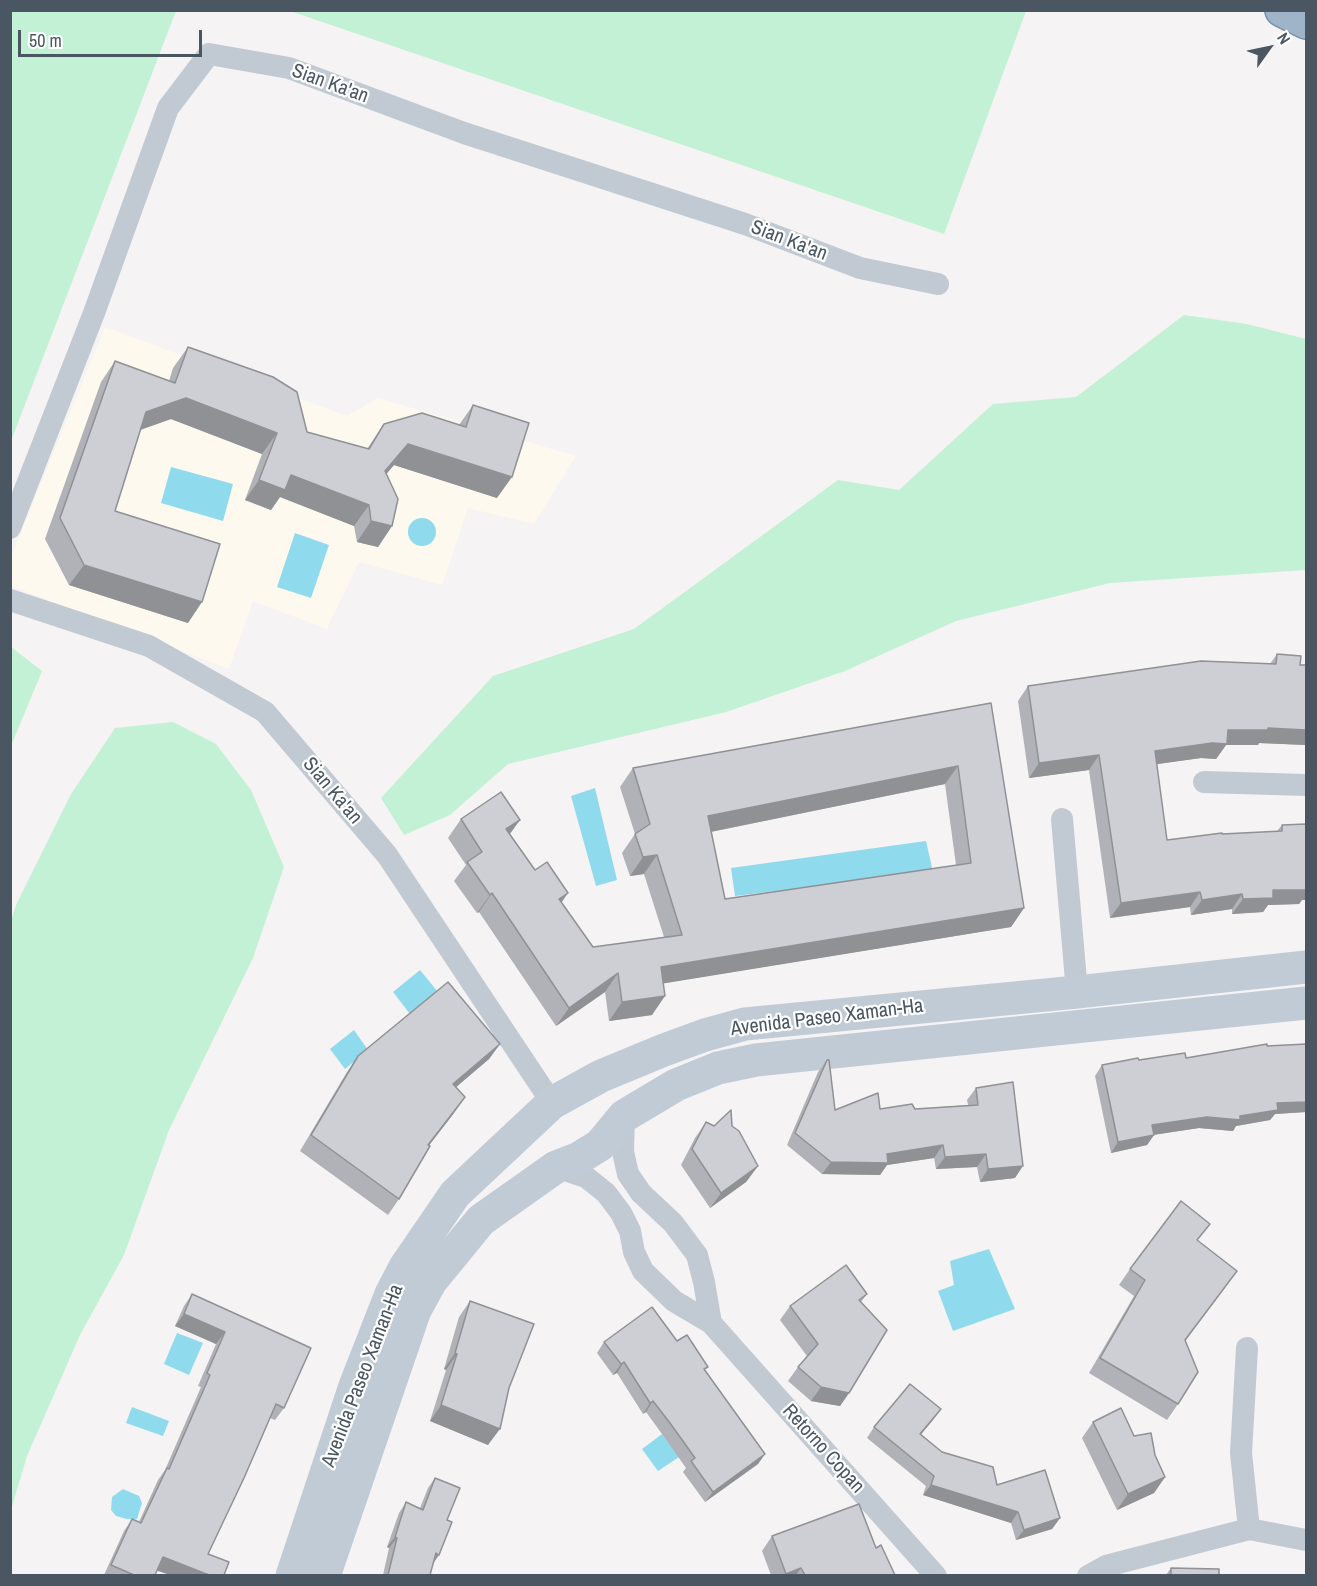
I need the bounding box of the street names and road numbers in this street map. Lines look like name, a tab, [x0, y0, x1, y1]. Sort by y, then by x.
street label: Sian Ka'an	[288, 59, 372, 109]
street label: Sian Ka'an	[747, 216, 831, 266]
street label: Sian Ka'an	[297, 753, 367, 829]
street label: Avenida Paseo Xaman-Ha	[729, 994, 925, 1042]
street label: Avenida Paseo Xaman-Ha	[317, 1281, 409, 1471]
street label: Retorno Copan	[777, 1400, 869, 1498]

